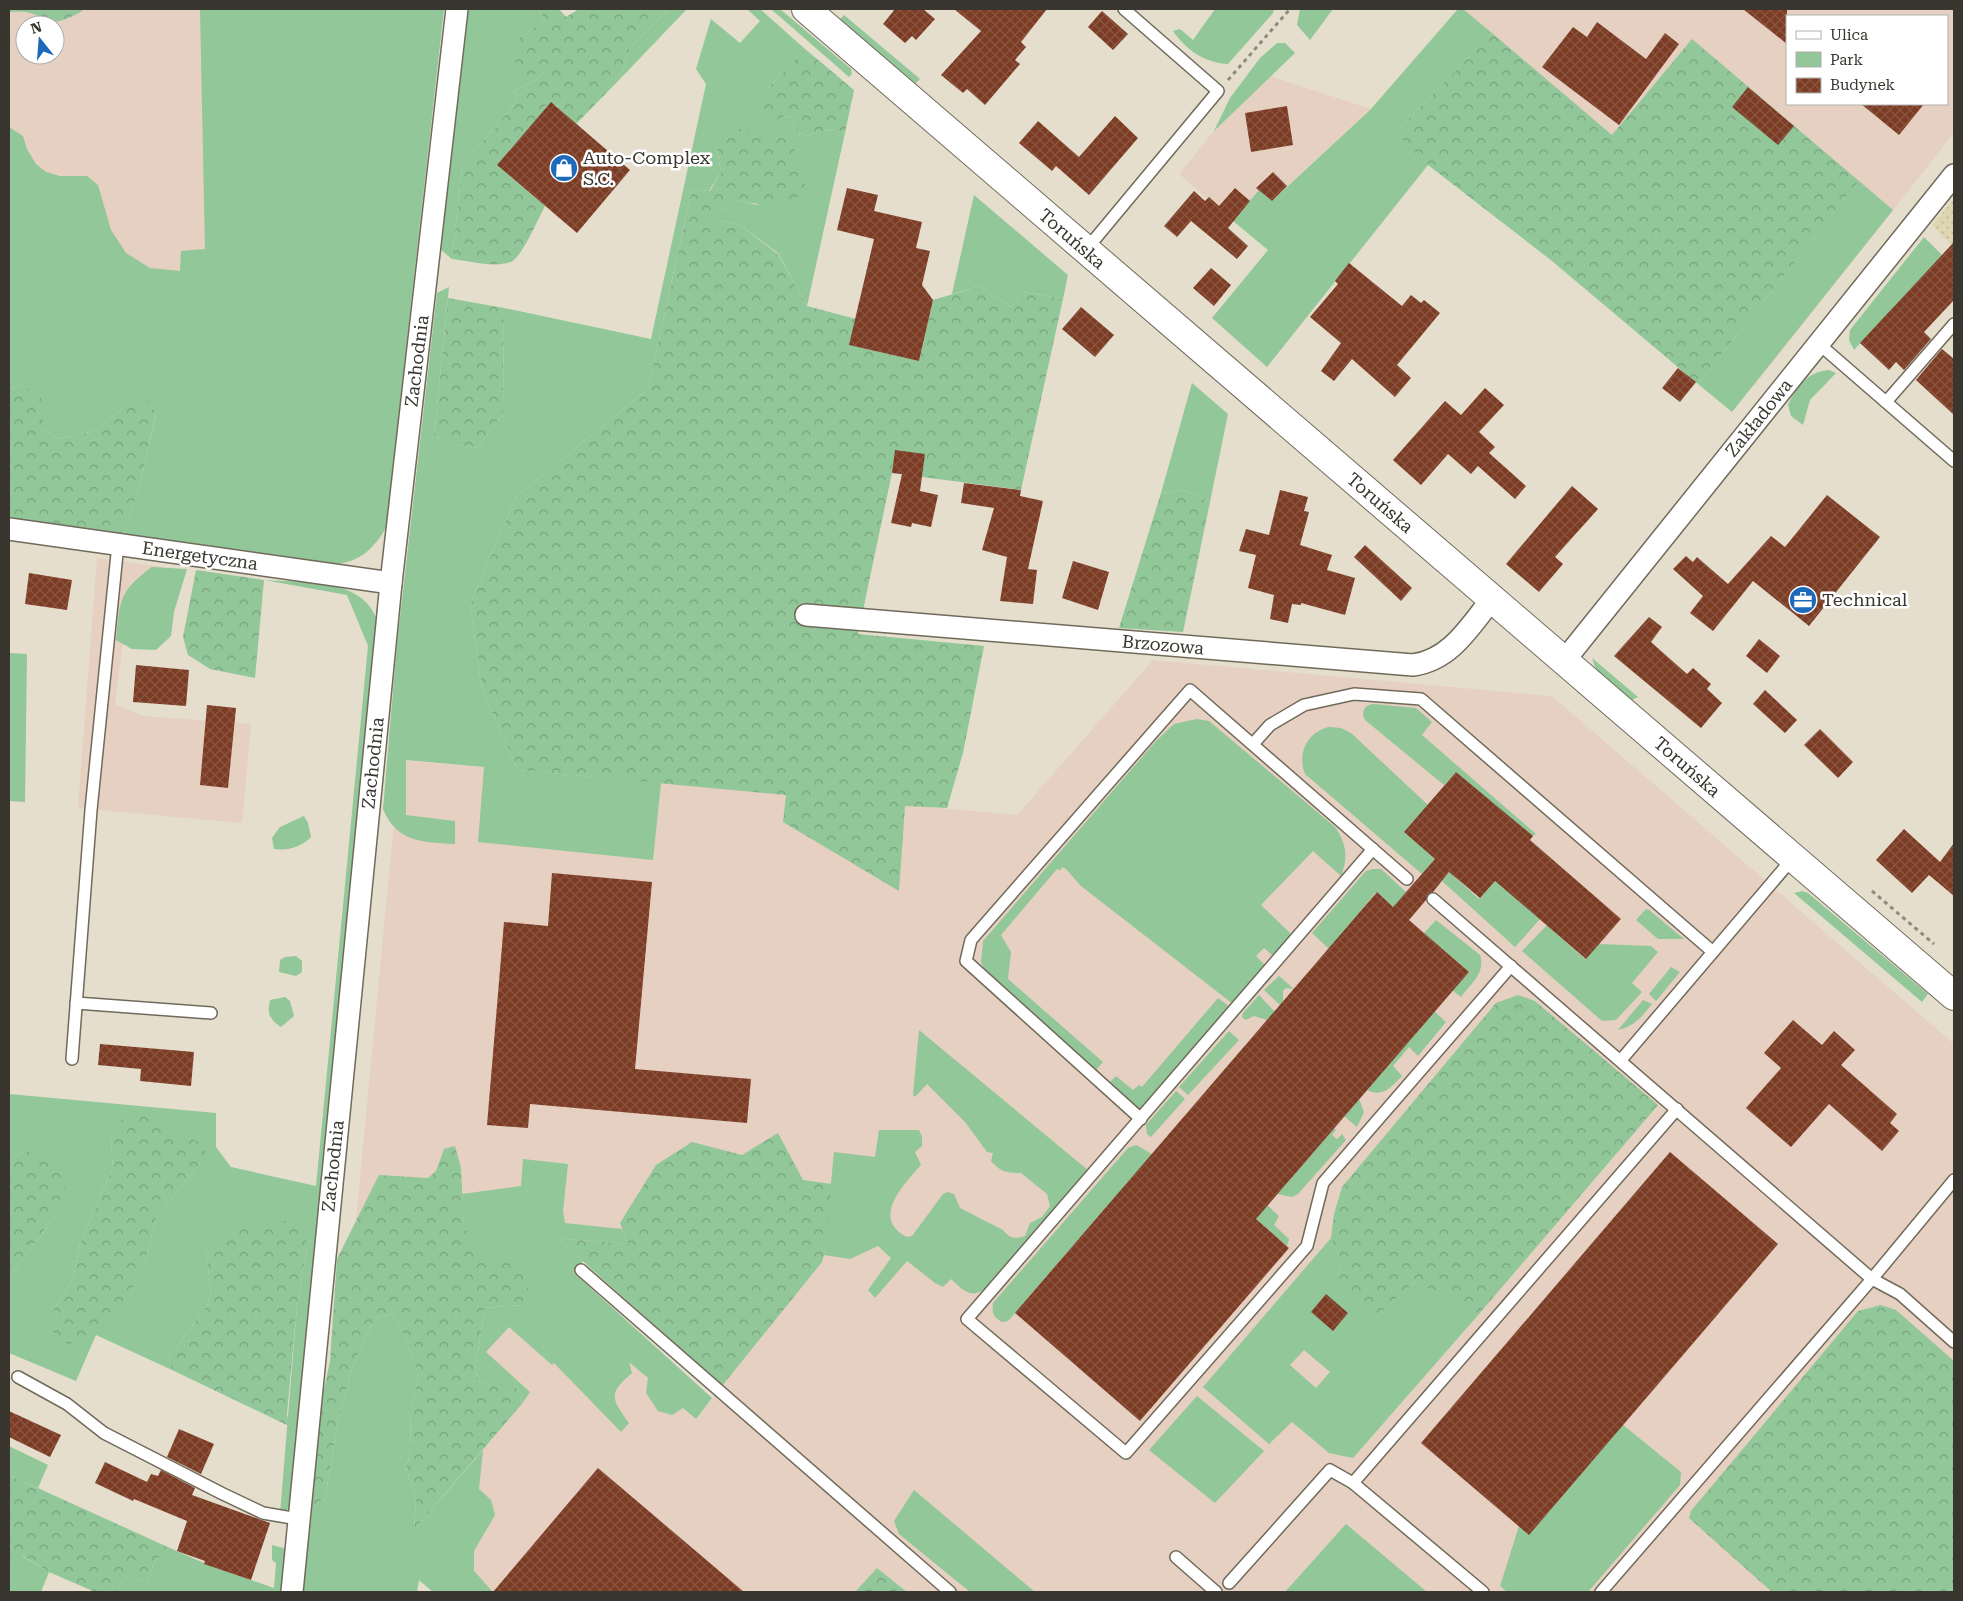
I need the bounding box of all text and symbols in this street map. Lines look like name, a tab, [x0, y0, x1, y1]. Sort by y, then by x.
north arrow	[15, 15, 65, 65]
legend	[1786, 15, 1948, 105]
text: N	[29, 18, 44, 37]
text: Ulica	[1830, 26, 1868, 44]
text: Park	[1830, 51, 1864, 69]
text: Budynek	[1830, 76, 1895, 94]
place label: Auto-Complex S.C.	[583, 147, 711, 189]
shop icon: Auto-Complex S.C.	[549, 153, 579, 183]
street label: Toruńska	[1035, 204, 1110, 273]
street label: Zachodnia	[400, 314, 433, 408]
street label: Zakładowa	[1721, 374, 1796, 461]
street label: Toruńska	[1343, 468, 1418, 537]
street label: Energetyczna	[141, 537, 260, 574]
office icon: Technical	[1788, 585, 1818, 615]
place label: Technical	[1822, 589, 1908, 610]
street label: Brzozowa	[1121, 630, 1205, 659]
street label: Zachodnia	[357, 716, 388, 810]
street label: Toruńska	[1650, 732, 1725, 801]
street label: Zachodnia	[317, 1119, 348, 1213]

